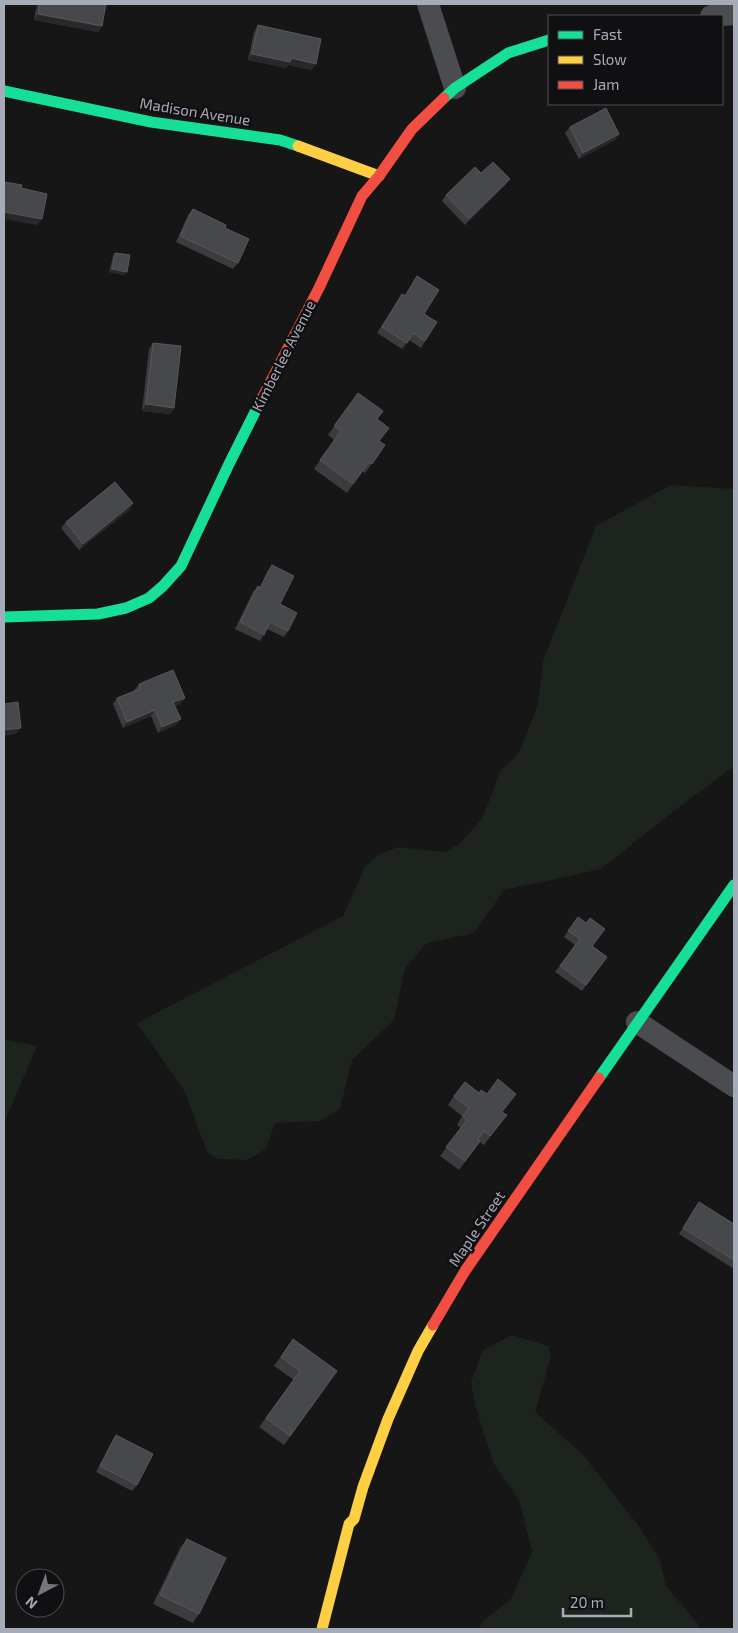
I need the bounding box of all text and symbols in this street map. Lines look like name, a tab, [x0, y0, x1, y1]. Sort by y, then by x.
legend	[548, 15, 723, 105]
text: Fast	[593, 25, 623, 43]
text: Slow	[593, 50, 627, 68]
text: Jam	[593, 75, 619, 93]
street label: Madison Avenue	[139, 93, 252, 129]
street label: Kimberlee Avenue	[247, 297, 319, 414]
street label: Maple Street	[444, 1187, 508, 1270]
north arrow	[15, 1568, 65, 1618]
scale bar	[563, 1586, 630, 1618]
text: N	[22, 1593, 41, 1613]
text: 20 m	[570, 1593, 604, 1611]

